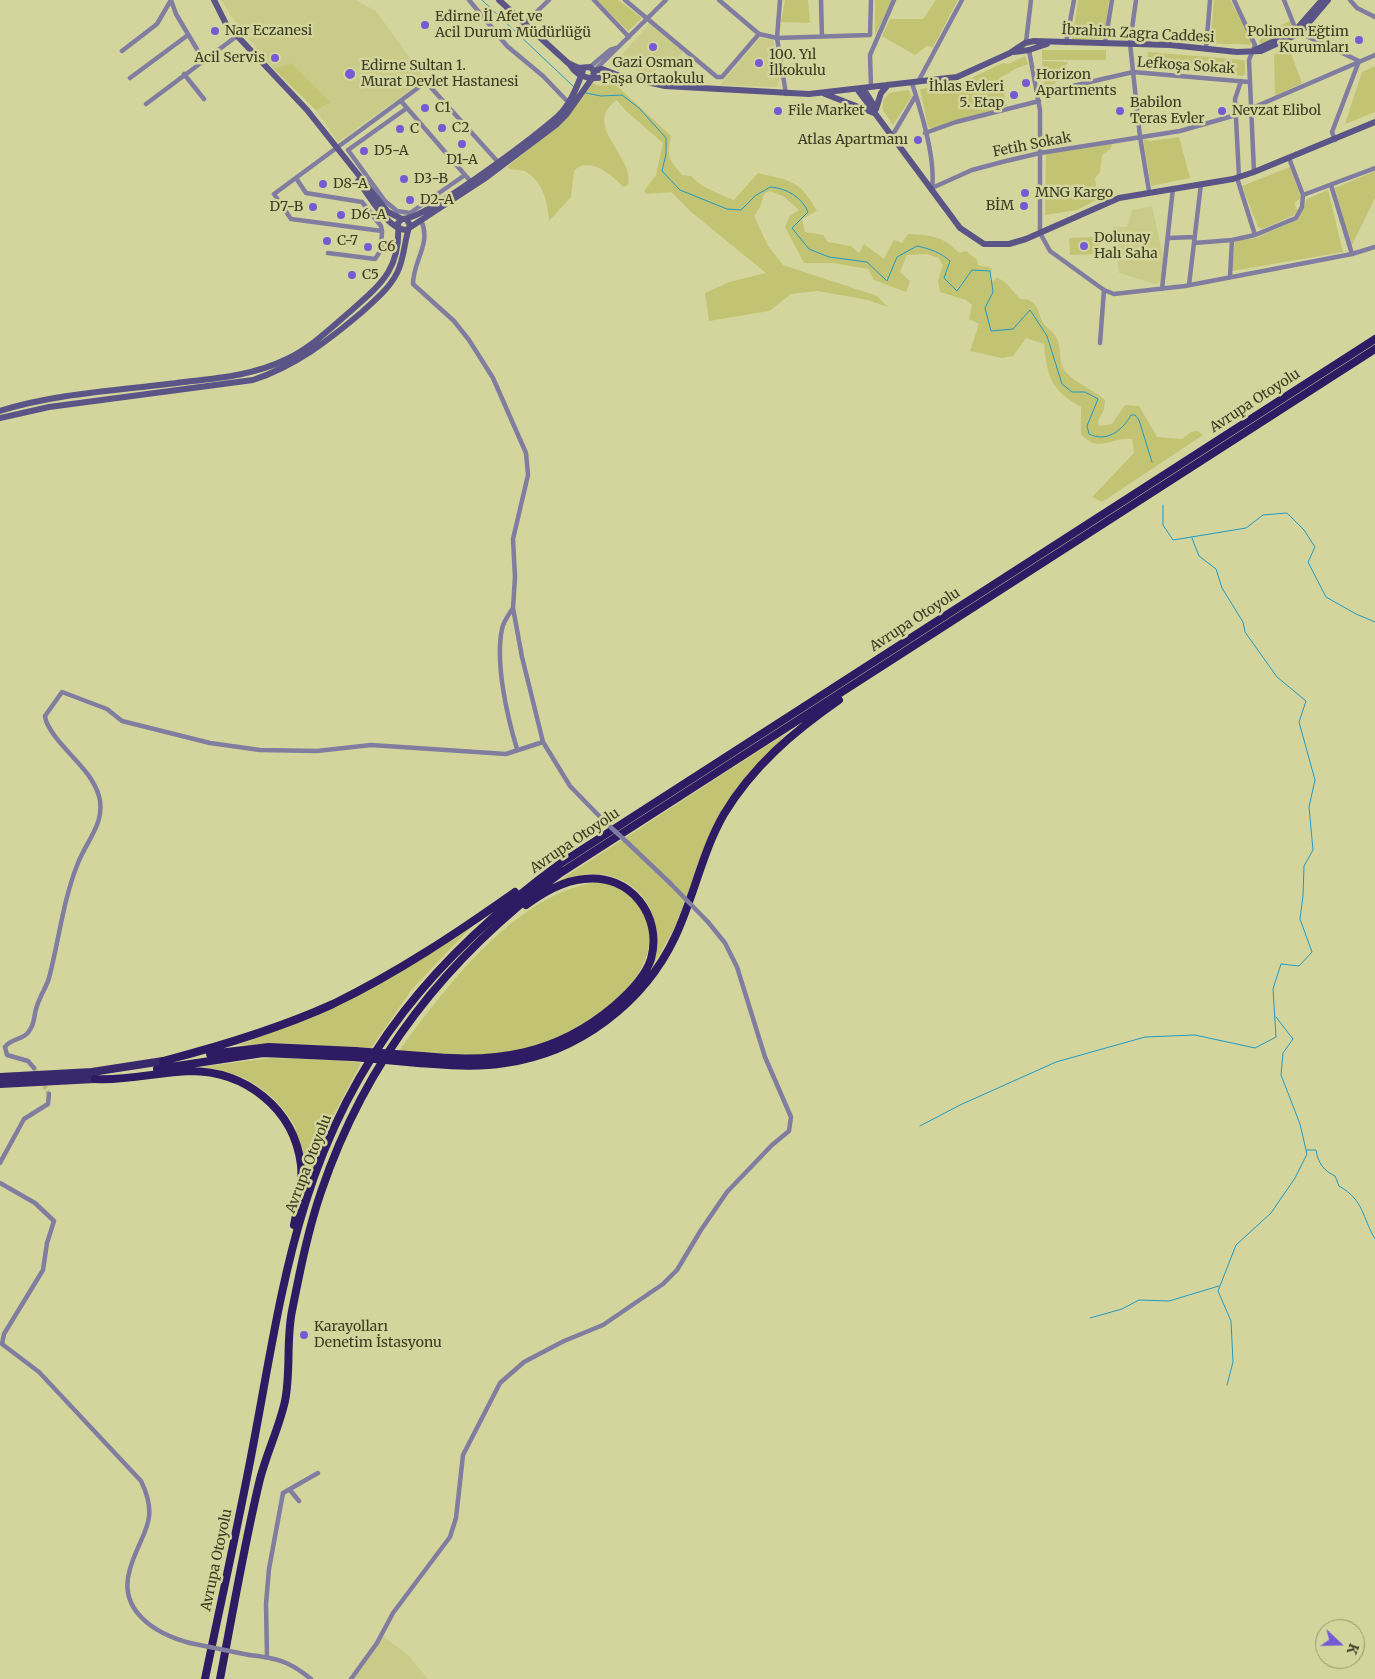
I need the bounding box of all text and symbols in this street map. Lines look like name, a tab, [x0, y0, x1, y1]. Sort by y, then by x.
place label: Edirne İl Afet ve Acil Durum Müdürlüğü	[435, 9, 591, 41]
marker: Edirne İl Afet ve Acil Durum Müdürlüğü	[419, 19, 431, 31]
street label: İbrahim Zagra Caddesi	[1061, 22, 1215, 46]
place label: Nar Eczanesi	[225, 23, 312, 39]
place label: Polinom Eğtim Kurumları	[1247, 24, 1349, 56]
marker: Nar Eczanesi	[209, 25, 221, 37]
marker: Polinom Eğtim Kurumları	[1353, 34, 1365, 46]
marker: Gazi Osman Paşa Ortaokulu	[647, 41, 659, 53]
place label: 100. Yıl İlkokulu	[769, 47, 826, 80]
place label: Acil Servis	[194, 50, 265, 66]
marker: Acil Servis	[269, 52, 281, 64]
street label: Lefkoşa Sokak	[1136, 54, 1236, 78]
place label: Gazi Osman Paşa Ortaokulu	[602, 55, 704, 88]
marker: 100. Yıl İlkokulu	[753, 57, 765, 69]
place label: Edirne Sultan 1. Murat Devlet Hastanesi	[361, 58, 518, 90]
marker: Edirne Sultan 1. Murat Devlet Hastanesi	[343, 67, 357, 81]
place label: Horizon Apartments	[1036, 67, 1116, 100]
marker: Horizon Apartments	[1020, 77, 1032, 89]
place label: İhlas Evleri 5. Etap	[929, 79, 1004, 111]
marker: İhlas Evleri 5. Etap	[1008, 89, 1020, 101]
place label: Babilon Teras Evler	[1130, 95, 1205, 128]
place label: C1	[435, 100, 450, 116]
marker: C1	[419, 102, 431, 114]
place label: File Market	[788, 103, 864, 119]
place label: Nevzat Elibol	[1232, 103, 1321, 119]
marker: File Market	[772, 105, 784, 117]
marker: Babilon Teras Evler	[1114, 105, 1126, 117]
marker: Nevzat Elibol	[1216, 105, 1228, 117]
place label: C2	[452, 120, 469, 136]
place label: C	[410, 121, 419, 137]
marker: C2	[436, 122, 448, 134]
marker: C	[394, 123, 406, 135]
street label: Fetih Sokak	[991, 129, 1073, 161]
place label: Atlas Apartmanı	[798, 132, 908, 148]
marker: Atlas Apartmanı	[912, 134, 924, 146]
marker: D1-A	[456, 138, 468, 150]
place label: D5-A	[374, 143, 409, 159]
marker: D5-A	[358, 145, 370, 157]
place label: D1-A	[446, 152, 478, 168]
place label: D3-B	[414, 171, 448, 187]
marker: D3-B	[398, 173, 410, 185]
place label: D8-A	[333, 176, 368, 192]
marker: D8-A	[317, 178, 329, 190]
place label: MNG Kargo	[1035, 185, 1113, 201]
marker: MNG Kargo	[1019, 187, 1031, 199]
place label: D2-A	[420, 192, 454, 208]
marker: D2-A	[404, 194, 416, 206]
place label: BİM	[986, 198, 1014, 214]
place label: D7-B	[270, 199, 303, 215]
marker: BİM	[1018, 200, 1030, 212]
marker: D7-B	[307, 201, 319, 213]
place label: D6-A	[351, 207, 386, 223]
marker: D6-A	[335, 209, 347, 221]
place label: Dolunay Halı Saha	[1094, 230, 1158, 262]
place label: C-7	[337, 233, 358, 249]
marker: C-7	[321, 235, 333, 247]
place label: C6	[378, 239, 395, 255]
marker: Dolunay Halı Saha	[1078, 240, 1090, 252]
marker: C6	[362, 241, 374, 253]
place label: C5	[362, 267, 379, 283]
marker: C5	[346, 269, 358, 281]
street label: Avrupa Otoyolu	[1207, 366, 1303, 436]
street label: Avrupa Otoyolu	[867, 585, 963, 655]
street label: Avrupa Otoyolu	[527, 805, 623, 877]
street label: Avrupa Otoyolu	[282, 1112, 336, 1216]
place label: Karayolları Denetim İstasyonu	[314, 1319, 442, 1351]
marker: Karayolları Denetim İstasyonu	[298, 1329, 310, 1341]
street label: Avrupa Otoyolu	[198, 1507, 236, 1613]
north arrow	[1315, 1619, 1365, 1669]
text: K	[1343, 1641, 1363, 1657]

